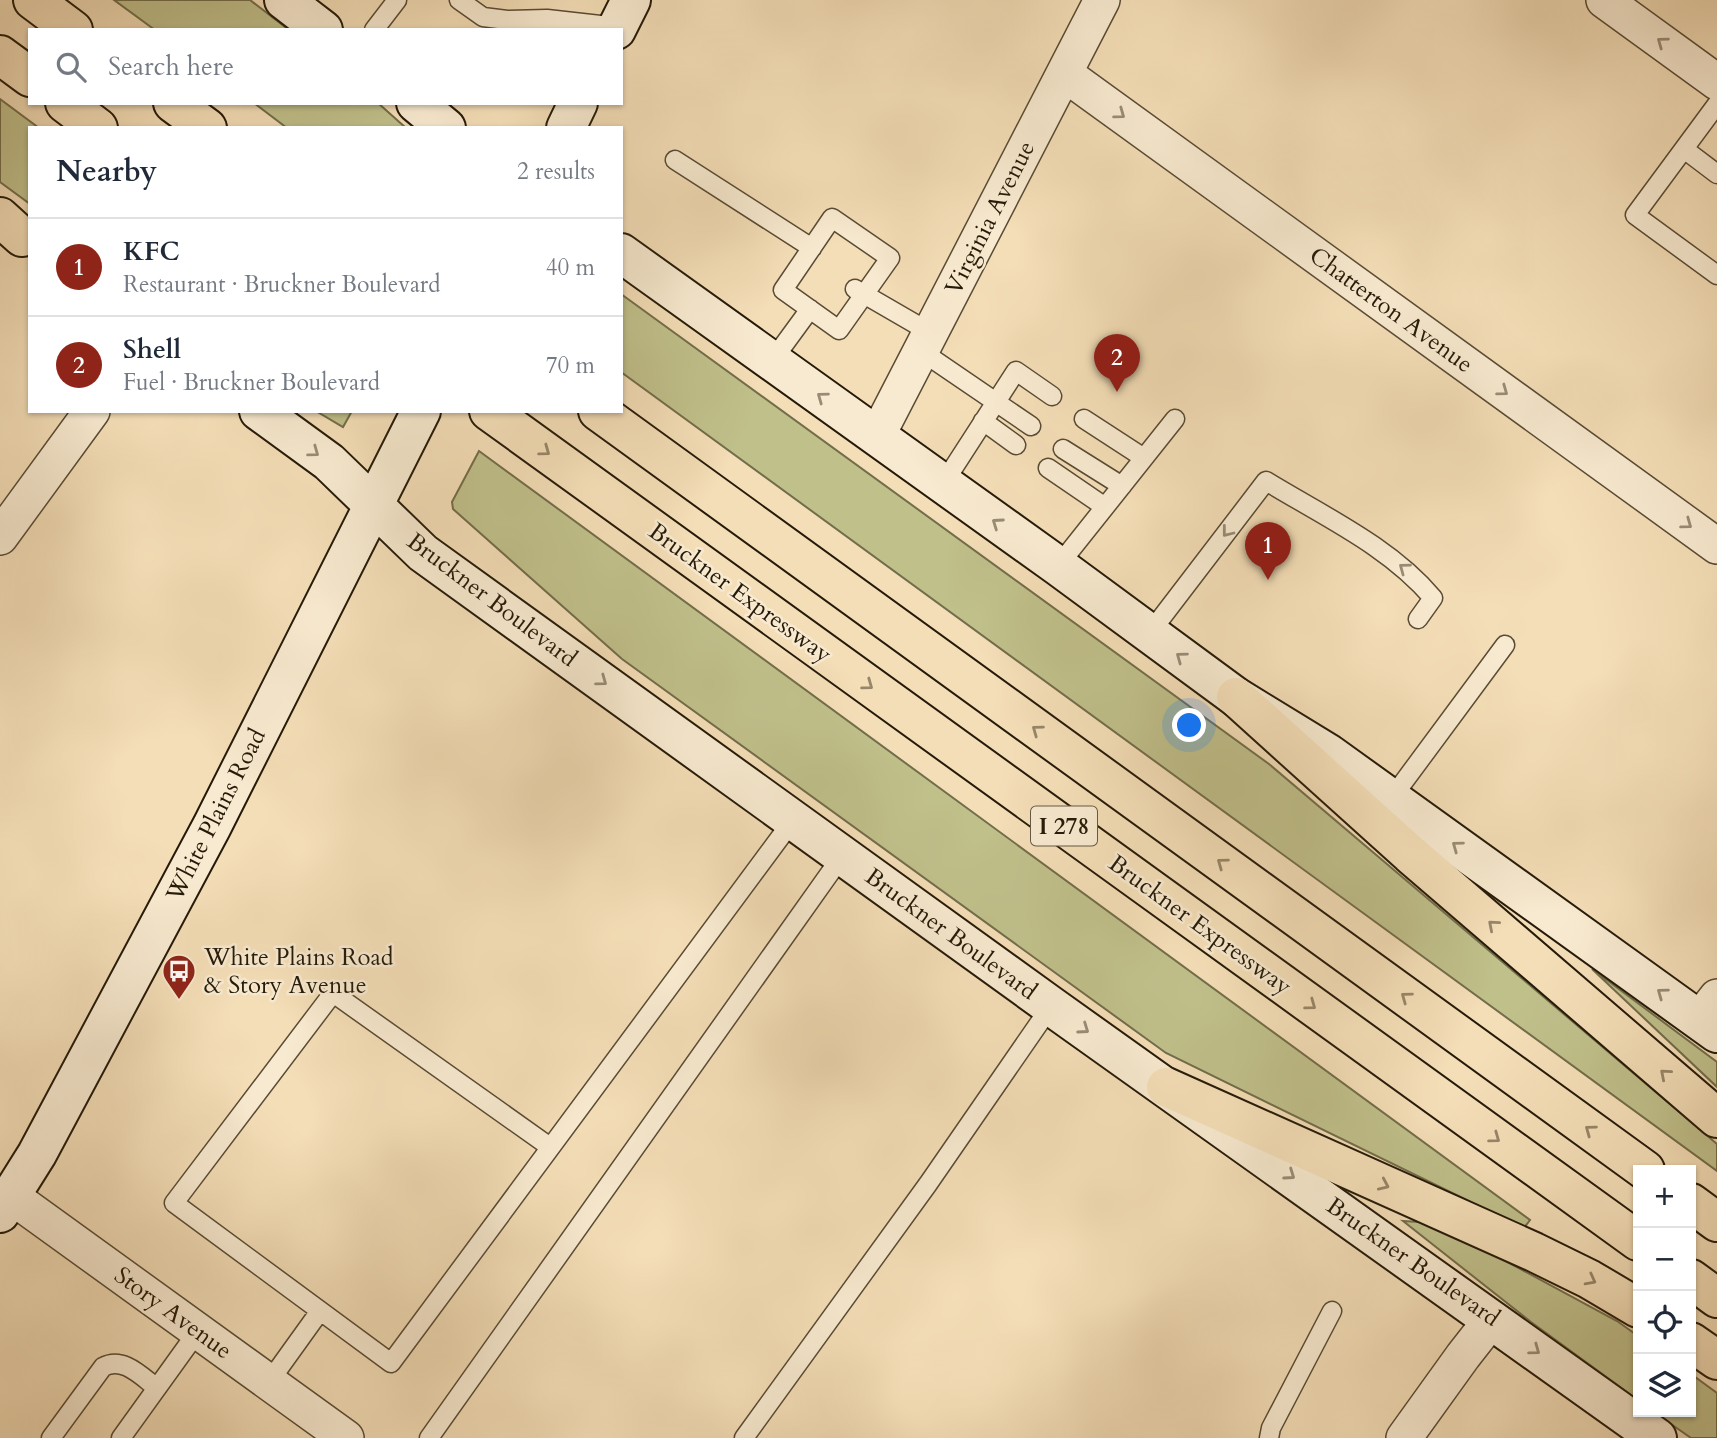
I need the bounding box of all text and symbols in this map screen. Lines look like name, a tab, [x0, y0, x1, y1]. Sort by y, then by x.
search box	[28, 28, 623, 105]
one-way arrow	[1657, 37, 1670, 50]
icon: search	[52, 48, 90, 86]
text: Search here	[108, 49, 234, 84]
one-way arrow	[1112, 105, 1125, 118]
street label: Virginia Avenue	[937, 135, 1043, 301]
text: Nearby	[56, 151, 157, 192]
text: 2 results	[517, 156, 595, 187]
text: KFC	[123, 234, 180, 269]
street label: Chatterton Avenue	[1302, 239, 1480, 381]
text: 1	[73, 252, 85, 283]
text: 40 m	[546, 252, 595, 283]
text: Restaurant · Bruckner Boulevard	[123, 269, 440, 300]
text: Shell	[123, 332, 181, 367]
pin: 2	[1094, 334, 1140, 392]
text: 2	[73, 350, 85, 381]
text: 70 m	[546, 350, 595, 381]
text: Fuel · Bruckner Boulevard	[123, 367, 380, 398]
one-way arrow	[1495, 383, 1508, 395]
one-way arrow	[817, 392, 830, 405]
one-way arrow	[306, 443, 319, 456]
one-way arrow	[537, 443, 550, 455]
street label: Bruckner Expressway	[642, 515, 839, 671]
one-way arrow	[1679, 516, 1692, 529]
one-way arrow	[992, 519, 1005, 531]
pin: 1	[1245, 522, 1291, 580]
street label: Bruckner Boulevard	[400, 525, 584, 675]
one-way arrow	[1222, 525, 1235, 537]
one-way arrow	[1399, 564, 1412, 577]
one-way arrow	[1176, 653, 1189, 665]
one-way arrow	[594, 673, 607, 685]
one-way arrow	[860, 677, 873, 689]
your location	[1172, 708, 1206, 742]
street label: White Plains Road	[158, 723, 274, 908]
one-way arrow	[1032, 726, 1045, 738]
road number: I 278	[1031, 806, 1097, 846]
one-way arrow	[1452, 842, 1465, 854]
street label: Bruckner Expressway	[1102, 847, 1299, 1003]
one-way arrow	[1217, 859, 1229, 871]
street label: Bruckner Boulevard	[858, 860, 1044, 1008]
one-way arrow	[1488, 921, 1501, 933]
place label: White Plains Road & Story Avenue	[203, 941, 394, 1002]
bus stop icon: White Plains Road & Story Avenue	[160, 952, 198, 1001]
one-way arrow	[1657, 989, 1670, 1001]
one-way arrow	[1401, 993, 1414, 1005]
one-way arrow	[1303, 996, 1316, 1009]
one-way arrow	[1076, 1021, 1089, 1033]
one-way arrow	[1661, 1070, 1674, 1082]
one-way arrow	[1585, 1126, 1598, 1138]
one-way arrow	[1487, 1130, 1500, 1142]
map controls	[1633, 1165, 1696, 1417]
button: +	[1633, 1165, 1696, 1228]
one-way arrow	[1282, 1167, 1295, 1179]
one-way arrow	[1377, 1177, 1390, 1191]
street label: Bruckner Boulevard	[1319, 1190, 1507, 1335]
button: −	[1633, 1228, 1696, 1291]
street label: Story Avenue	[107, 1259, 239, 1367]
one-way arrow	[1584, 1272, 1596, 1285]
button: locate	[1633, 1291, 1696, 1354]
one-way arrow	[1527, 1341, 1540, 1354]
button: layers	[1633, 1354, 1696, 1417]

